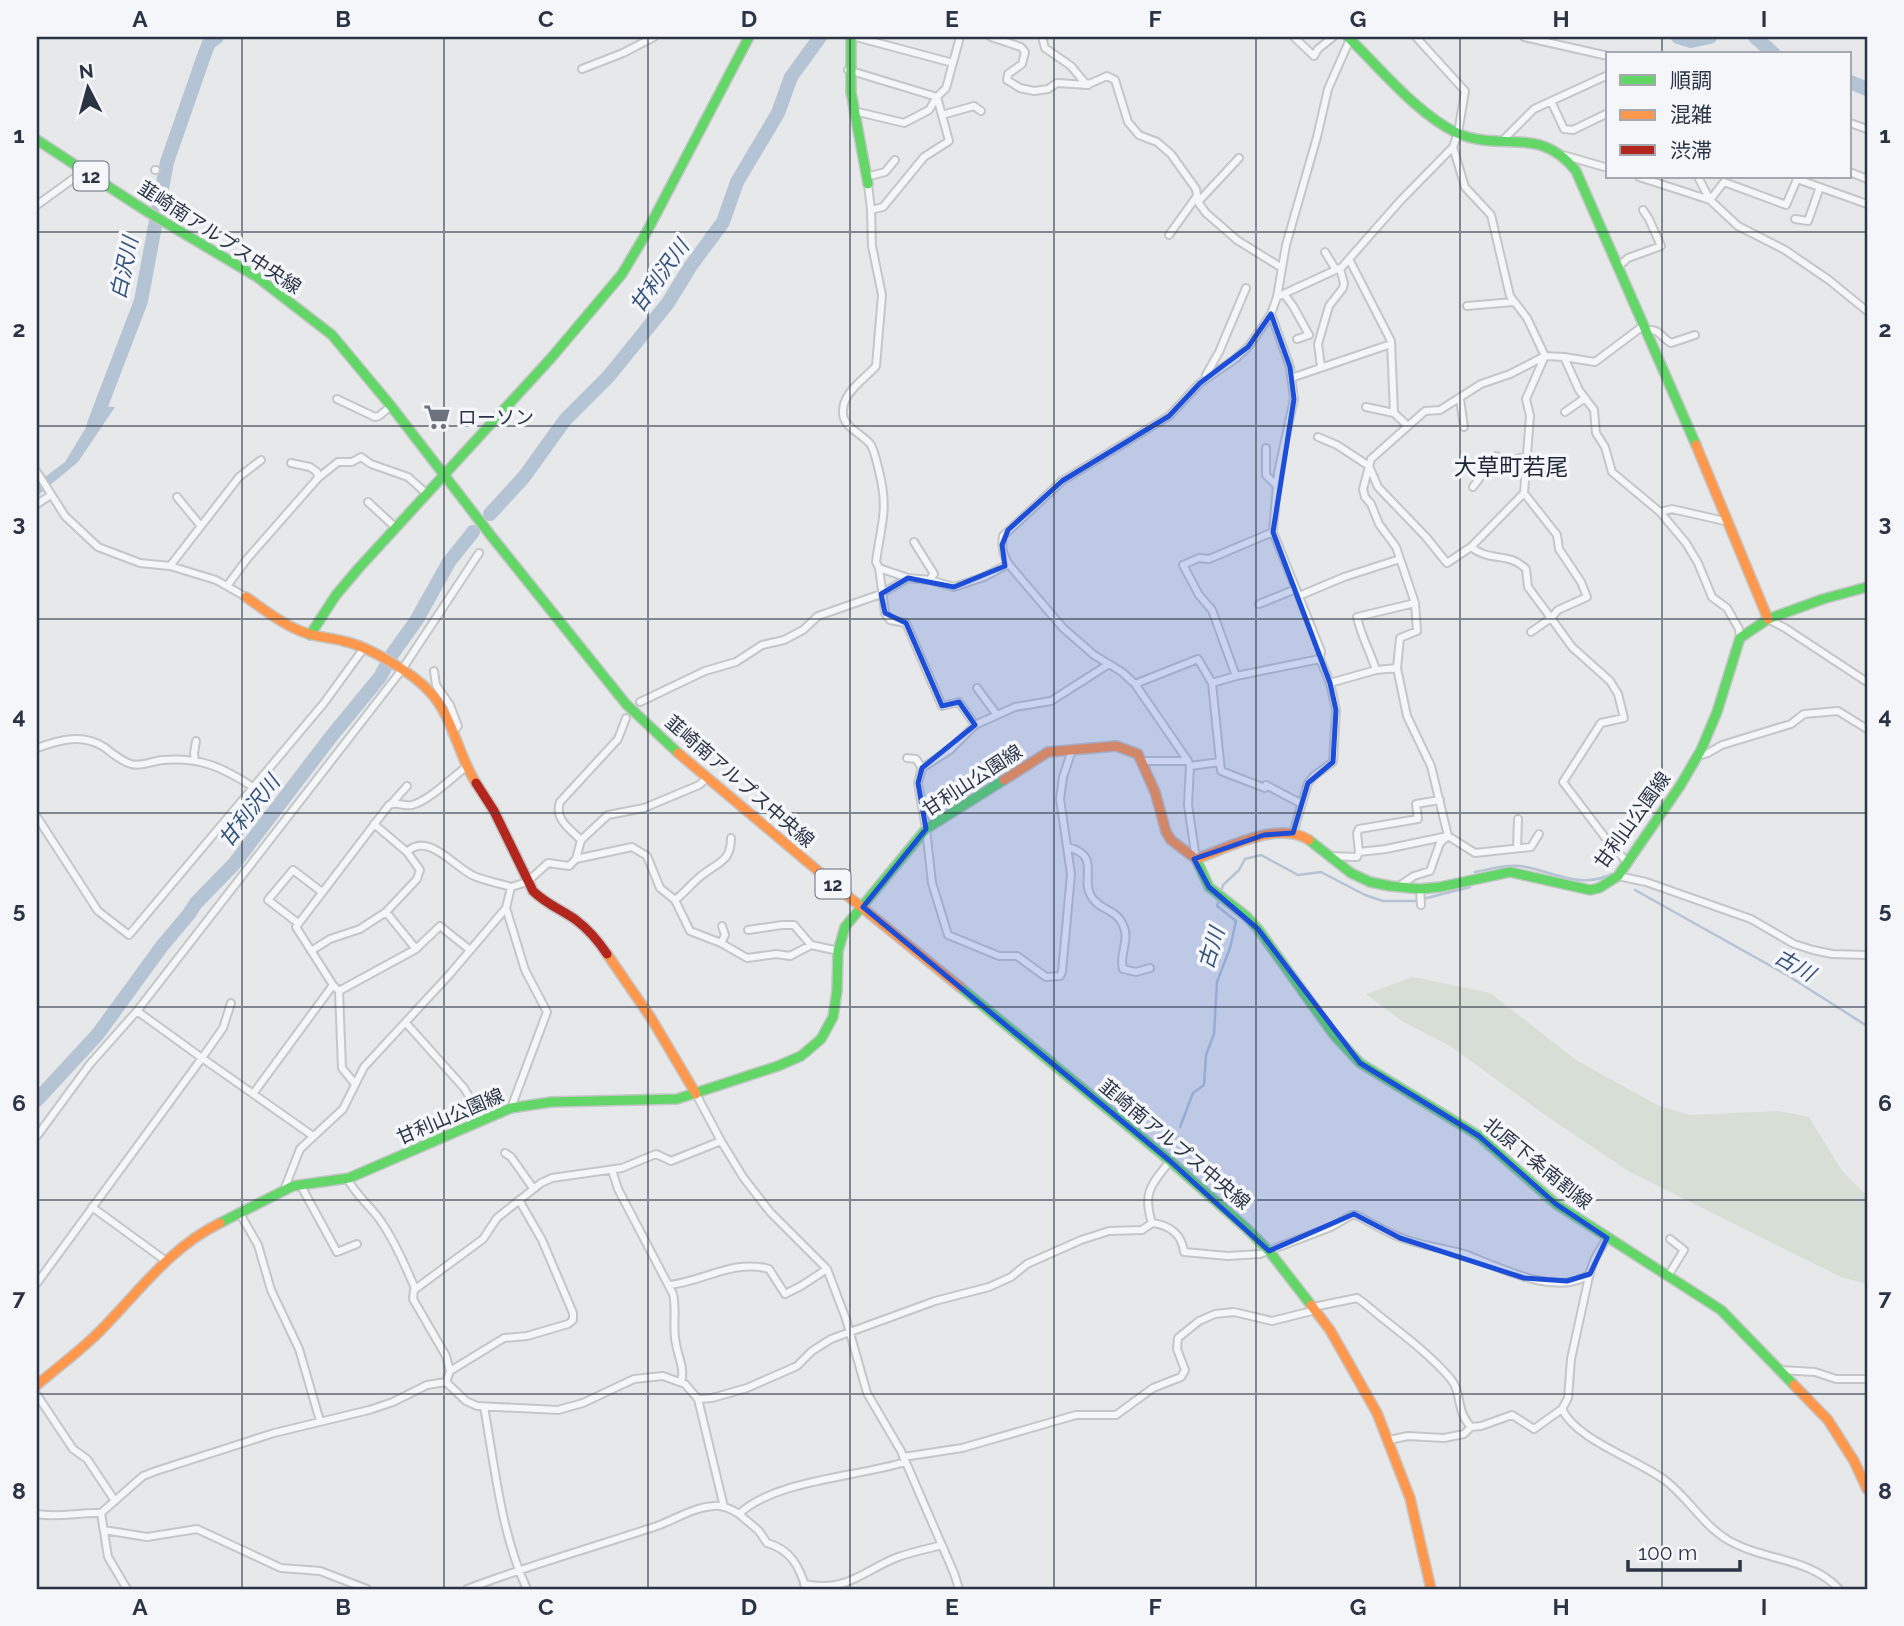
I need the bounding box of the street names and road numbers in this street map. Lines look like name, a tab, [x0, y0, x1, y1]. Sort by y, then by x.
road number: 12	[74, 162, 108, 190]
street label: 韮崎南アルプス中央線	[134, 176, 306, 298]
street label: 韮崎南アルプス中央線	[661, 710, 819, 852]
street label: 甘利山公園線	[918, 740, 1026, 820]
street label: 甘利山公園線	[1590, 767, 1674, 873]
road number: 12	[816, 870, 850, 898]
street label: 韮崎南アルプス中央線	[1095, 1075, 1255, 1213]
street label: 甘利山公園線	[393, 1084, 507, 1148]
street label: 北原下条南割線	[1479, 1113, 1597, 1213]

